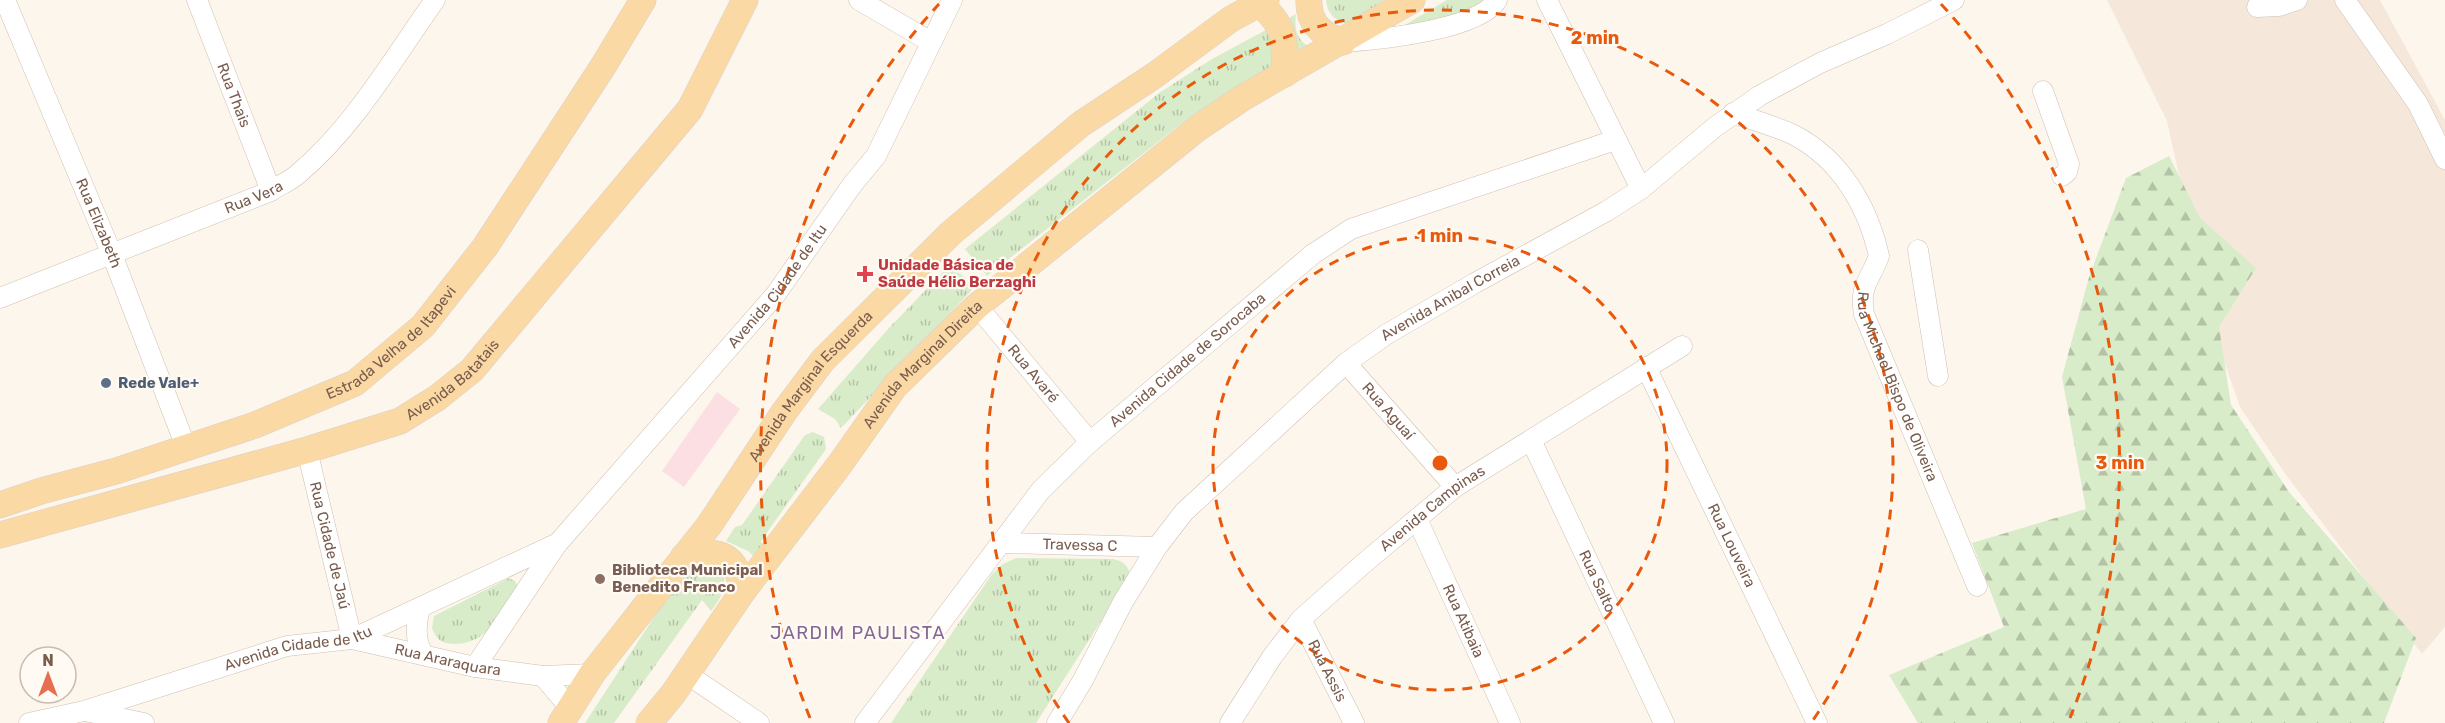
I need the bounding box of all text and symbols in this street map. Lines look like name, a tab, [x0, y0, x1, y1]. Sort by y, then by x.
text: 2 min	[1571, 27, 1619, 49]
street label: Rua Thais	[213, 60, 255, 130]
street label: Rua Elizabeth	[72, 176, 125, 270]
street label: Rua Vera	[222, 177, 286, 217]
street label: Avenida Cidade de Itu	[724, 221, 831, 352]
text: 1 min	[1417, 225, 1463, 247]
street label: Avenida Anibal Correia	[1377, 251, 1523, 345]
place label: Unidade Básica de Saúde Hélio Berzaghi	[878, 256, 1036, 291]
marker: Unidade Básica de Saúde Hélio Berzaghi	[856, 265, 874, 283]
street label: Estrada Velha de Itapevi	[323, 283, 460, 403]
street label: Avenida Cidade de Sorocaba	[1106, 289, 1269, 431]
street label: Rua Michael Bispo de Oliveira	[1854, 291, 1942, 484]
street label: Avenida Marginal Direita	[859, 296, 986, 432]
street label: Avenida Marginal Esquerda	[745, 307, 876, 465]
street label: Avenida Batatais	[402, 335, 503, 424]
street label: Rua Avaré	[1004, 341, 1063, 406]
place label: Rede Vale+	[118, 374, 199, 392]
marker: Rede Vale+	[99, 376, 113, 390]
street label: Rua Aguaí	[1358, 379, 1419, 444]
text: 3 min	[2096, 452, 2144, 474]
centre of rings	[1430, 453, 1450, 473]
street label: Avenida Campinas	[1376, 461, 1489, 555]
street label: Rua Cidade de Jaú	[306, 480, 354, 611]
street label: Rua Louveira	[1704, 501, 1759, 590]
street label: Travessa C	[1042, 535, 1118, 555]
street label: Rua Salto	[1575, 547, 1620, 615]
place label: Biblioteca Municipal Benedito Franco	[612, 561, 763, 596]
marker: Biblioteca Municipal Benedito Franco	[593, 572, 607, 586]
street label: Rua Atibaia	[1439, 581, 1488, 660]
street label: Avenida Cidade de Itu	[222, 622, 375, 674]
district label: JARDIM PAULISTA	[770, 622, 946, 644]
street label: Rua Assis	[1304, 637, 1351, 705]
street label: Rua Araraquara	[393, 640, 502, 679]
north arrow	[18, 645, 78, 705]
text: N	[42, 651, 54, 670]

